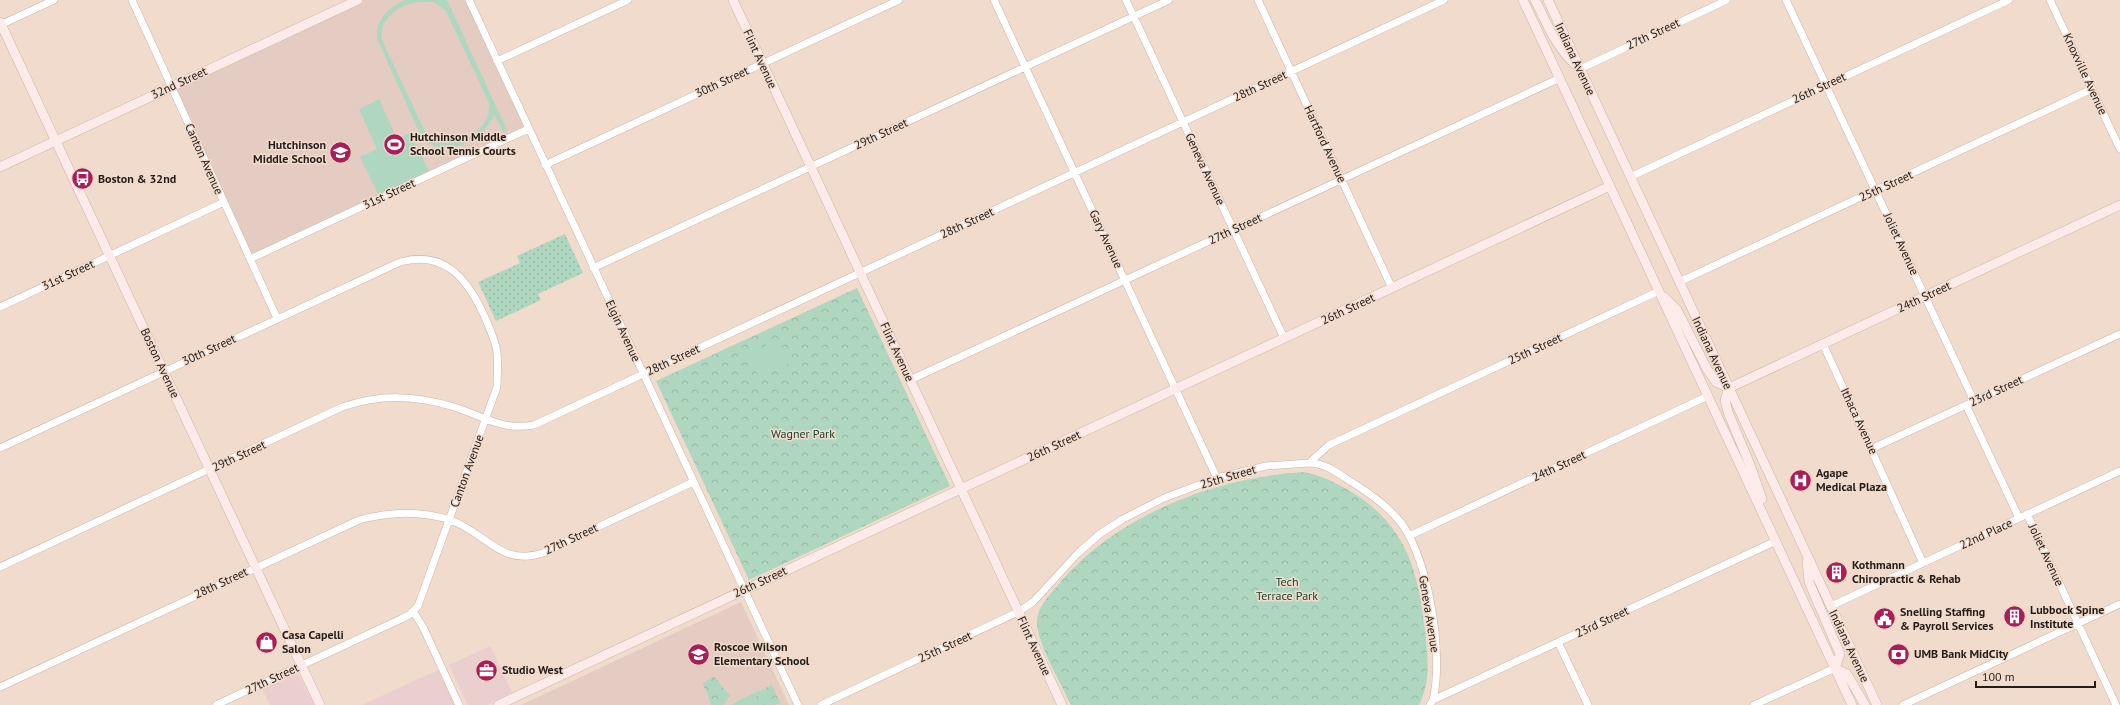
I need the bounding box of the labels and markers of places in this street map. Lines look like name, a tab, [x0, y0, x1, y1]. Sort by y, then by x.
place label: Hutchinson Middle School Tennis Courts	[410, 129, 516, 158]
sports icon: Hutchinson Middle School Tennis Courts	[382, 131, 408, 157]
place label: Hutchinson Middle School	[253, 137, 326, 166]
school or university icon: Hutchinson Middle School	[328, 139, 354, 165]
bus stop icon: Boston & 32nd	[69, 166, 95, 192]
place label: Boston & 32nd	[98, 171, 176, 186]
place label: Agape Medical Plaza	[1816, 465, 1887, 494]
hospital icon: Agape Medical Plaza	[1788, 467, 1814, 493]
place label: Kothmann Chiropractic & Rehab	[1852, 557, 1961, 586]
building icon: Kothmann Chiropractic & Rehab	[1824, 559, 1850, 585]
place label: Lubbock Spine Institute	[2030, 602, 2104, 631]
place label: Snelling Staffing & Payroll Services	[1900, 604, 1994, 633]
building icon: Lubbock Spine Institute	[2002, 604, 2028, 630]
public building icon: Snelling Staffing & Payroll Services	[1871, 606, 1897, 632]
place label: Casa Capelli Salon	[282, 627, 344, 656]
shop icon: Casa Capelli Salon	[253, 629, 279, 655]
place label: Roscoe Wilson Elementary School	[714, 639, 810, 668]
school or university icon: Roscoe Wilson Elementary School	[685, 641, 711, 667]
bank icon: UMB Bank MidCity	[1886, 641, 1912, 667]
place label: UMB Bank MidCity	[1914, 646, 2009, 661]
office icon: Studio West	[474, 657, 500, 683]
place label: Studio West	[502, 662, 564, 677]

